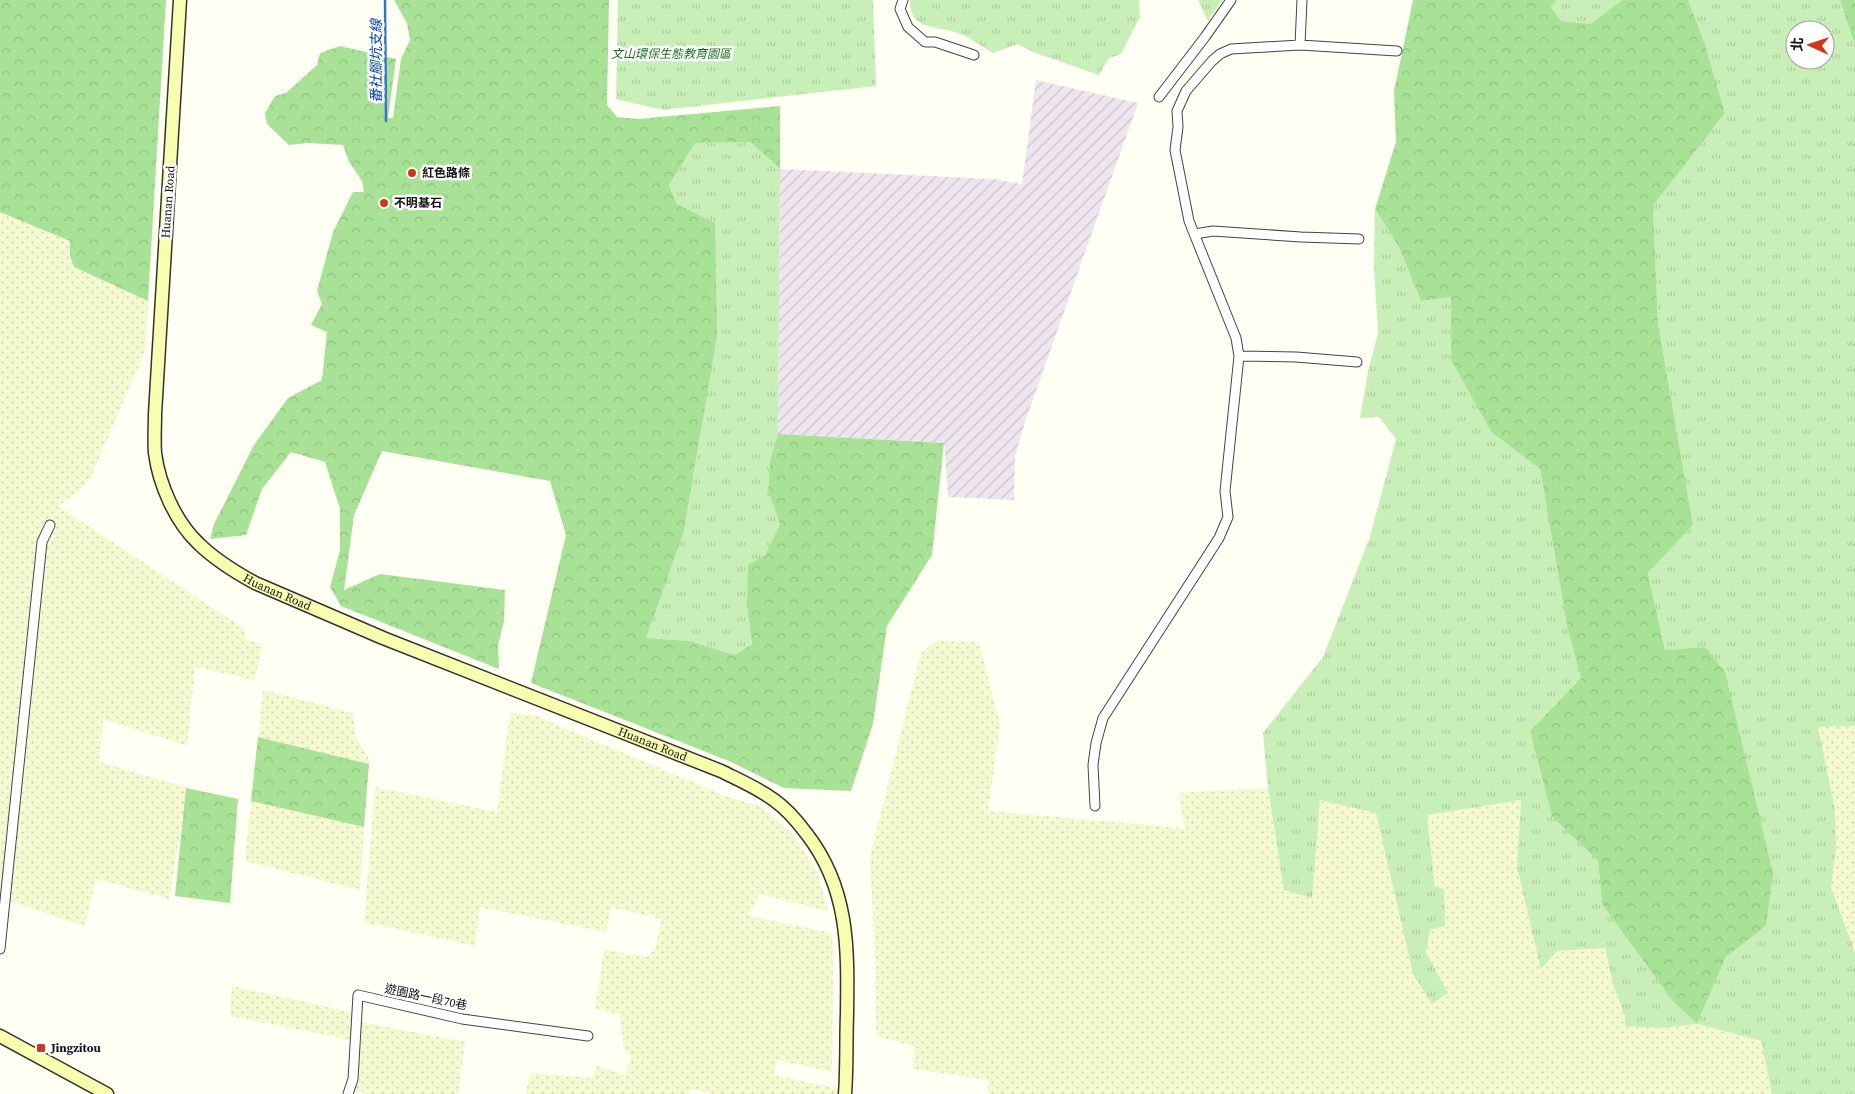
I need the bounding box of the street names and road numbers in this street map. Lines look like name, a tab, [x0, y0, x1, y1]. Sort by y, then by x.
street label: Huanan Road	[157, 165, 179, 239]
street label: Huanan Road	[240, 570, 314, 614]
street label: Huanan Road	[616, 723, 690, 765]
street label: 遊園路一段70巷	[383, 980, 469, 1014]

